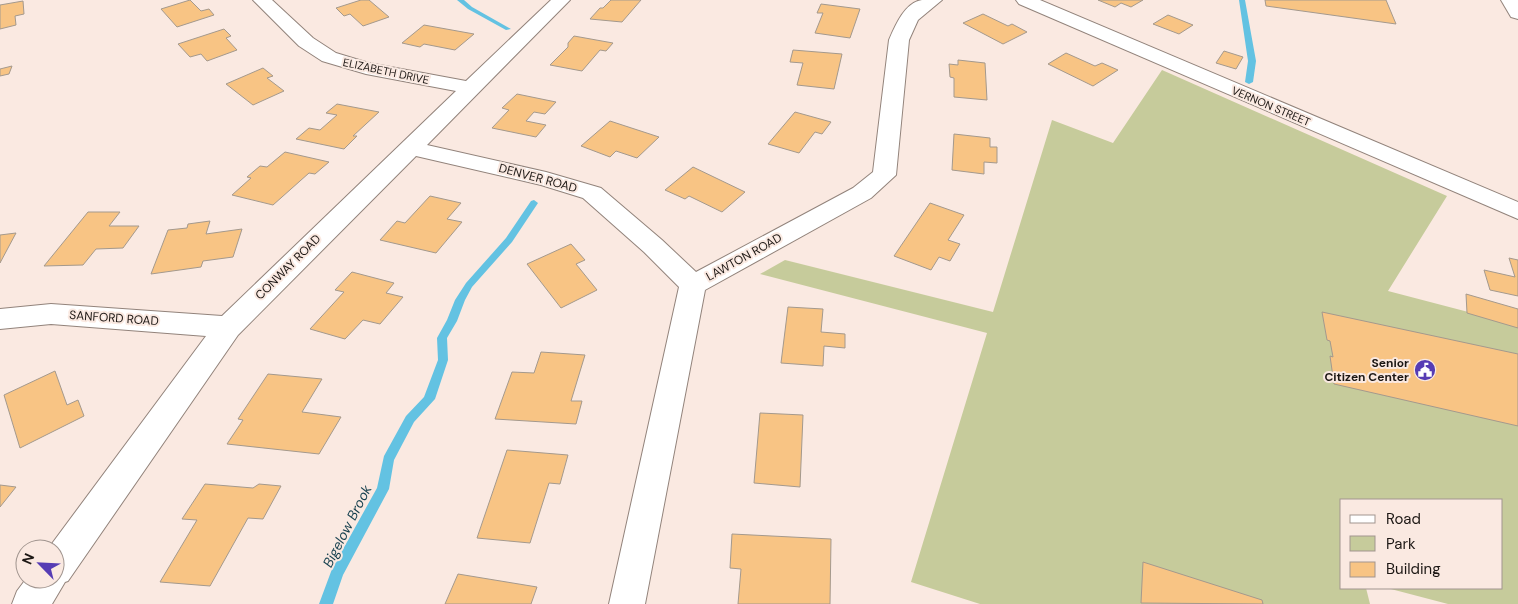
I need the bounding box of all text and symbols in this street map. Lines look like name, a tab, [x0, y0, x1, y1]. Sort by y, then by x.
street label: ELIZABETH DRIVE	[342, 55, 430, 87]
street label: VERNON STREET	[1229, 83, 1313, 129]
street label: DENVER ROAD	[497, 160, 579, 196]
street label: LAWTON ROAD	[703, 230, 785, 284]
street label: CONWAY ROAD	[252, 231, 324, 303]
street label: SANFORD ROAD	[69, 307, 159, 329]
place label: Senior Citizen Center	[1324, 355, 1409, 385]
public building icon: Senior Citizen Center	[1413, 358, 1437, 382]
water label: Bigelow Brook	[318, 481, 376, 570]
legend	[1340, 499, 1503, 589]
text: Road	[1386, 509, 1421, 529]
text: Park	[1386, 534, 1416, 554]
north arrow	[15, 539, 65, 589]
text: N	[18, 550, 38, 567]
text: Building	[1386, 559, 1441, 579]

